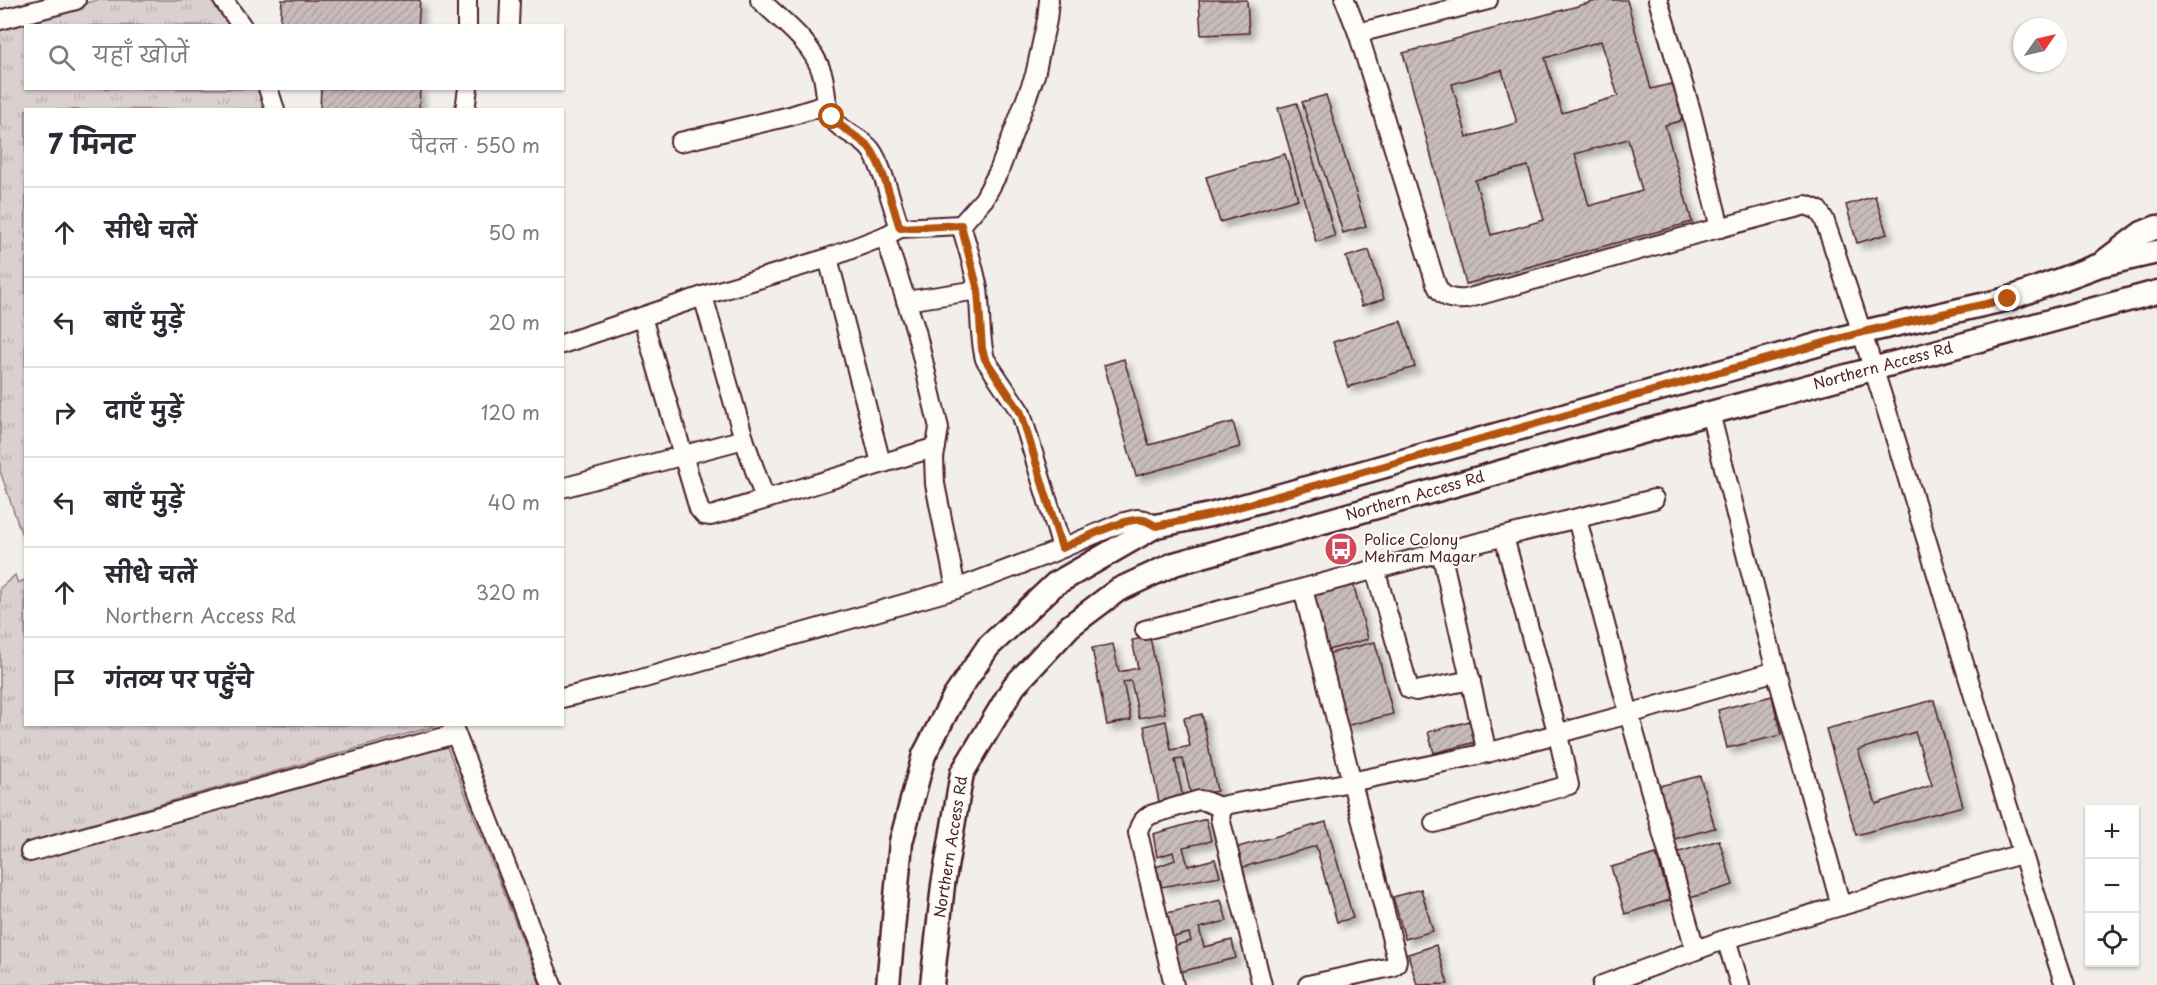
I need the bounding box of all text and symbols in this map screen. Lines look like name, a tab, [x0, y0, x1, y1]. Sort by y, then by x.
north arrow	[2013, 18, 2067, 72]
search box	[24, 24, 564, 90]
text: यहाँ खोजें	[93, 37, 189, 70]
icon: search	[45, 41, 78, 74]
route start	[818, 103, 844, 129]
text: 7 मिनट	[48, 124, 134, 163]
text: पैदल · 550 m	[410, 130, 540, 160]
text: सीधे चलें	[105, 212, 197, 245]
icon: ahead	[48, 216, 81, 249]
text: 50 m	[488, 217, 540, 247]
route end	[1994, 285, 2020, 311]
text: बाएँ मुड़ें	[105, 302, 184, 335]
icon: left	[48, 306, 81, 339]
text: 20 m	[488, 307, 540, 337]
street label: Northern Access Rd	[1810, 335, 1955, 394]
text: दाएँ मुड़ें	[105, 392, 183, 425]
icon: right	[48, 396, 81, 429]
text: 120 m	[481, 397, 540, 427]
street label: Northern Access Rd	[1343, 464, 1487, 525]
text: बाएँ मुड़ें	[105, 482, 184, 515]
icon: left	[48, 486, 81, 519]
text: 40 m	[488, 487, 540, 517]
place label: Police Colony Mehram Magar	[1364, 527, 1477, 567]
bus stop icon: Police Colony Mehram Magar	[1323, 531, 1359, 567]
text: सीधे चलें	[105, 557, 197, 590]
icon: ahead	[48, 576, 81, 609]
text: 320 m	[476, 577, 540, 607]
text: Northern Access Rd	[105, 600, 296, 630]
text: गंतव्य पर पहुँचे	[105, 662, 253, 695]
icon: arrive	[48, 666, 81, 699]
street label: Northern Access Rd	[927, 774, 972, 919]
map controls	[2085, 805, 2139, 967]
button: +	[2085, 805, 2139, 859]
button: −	[2085, 859, 2139, 913]
button: locate	[2085, 913, 2139, 967]

